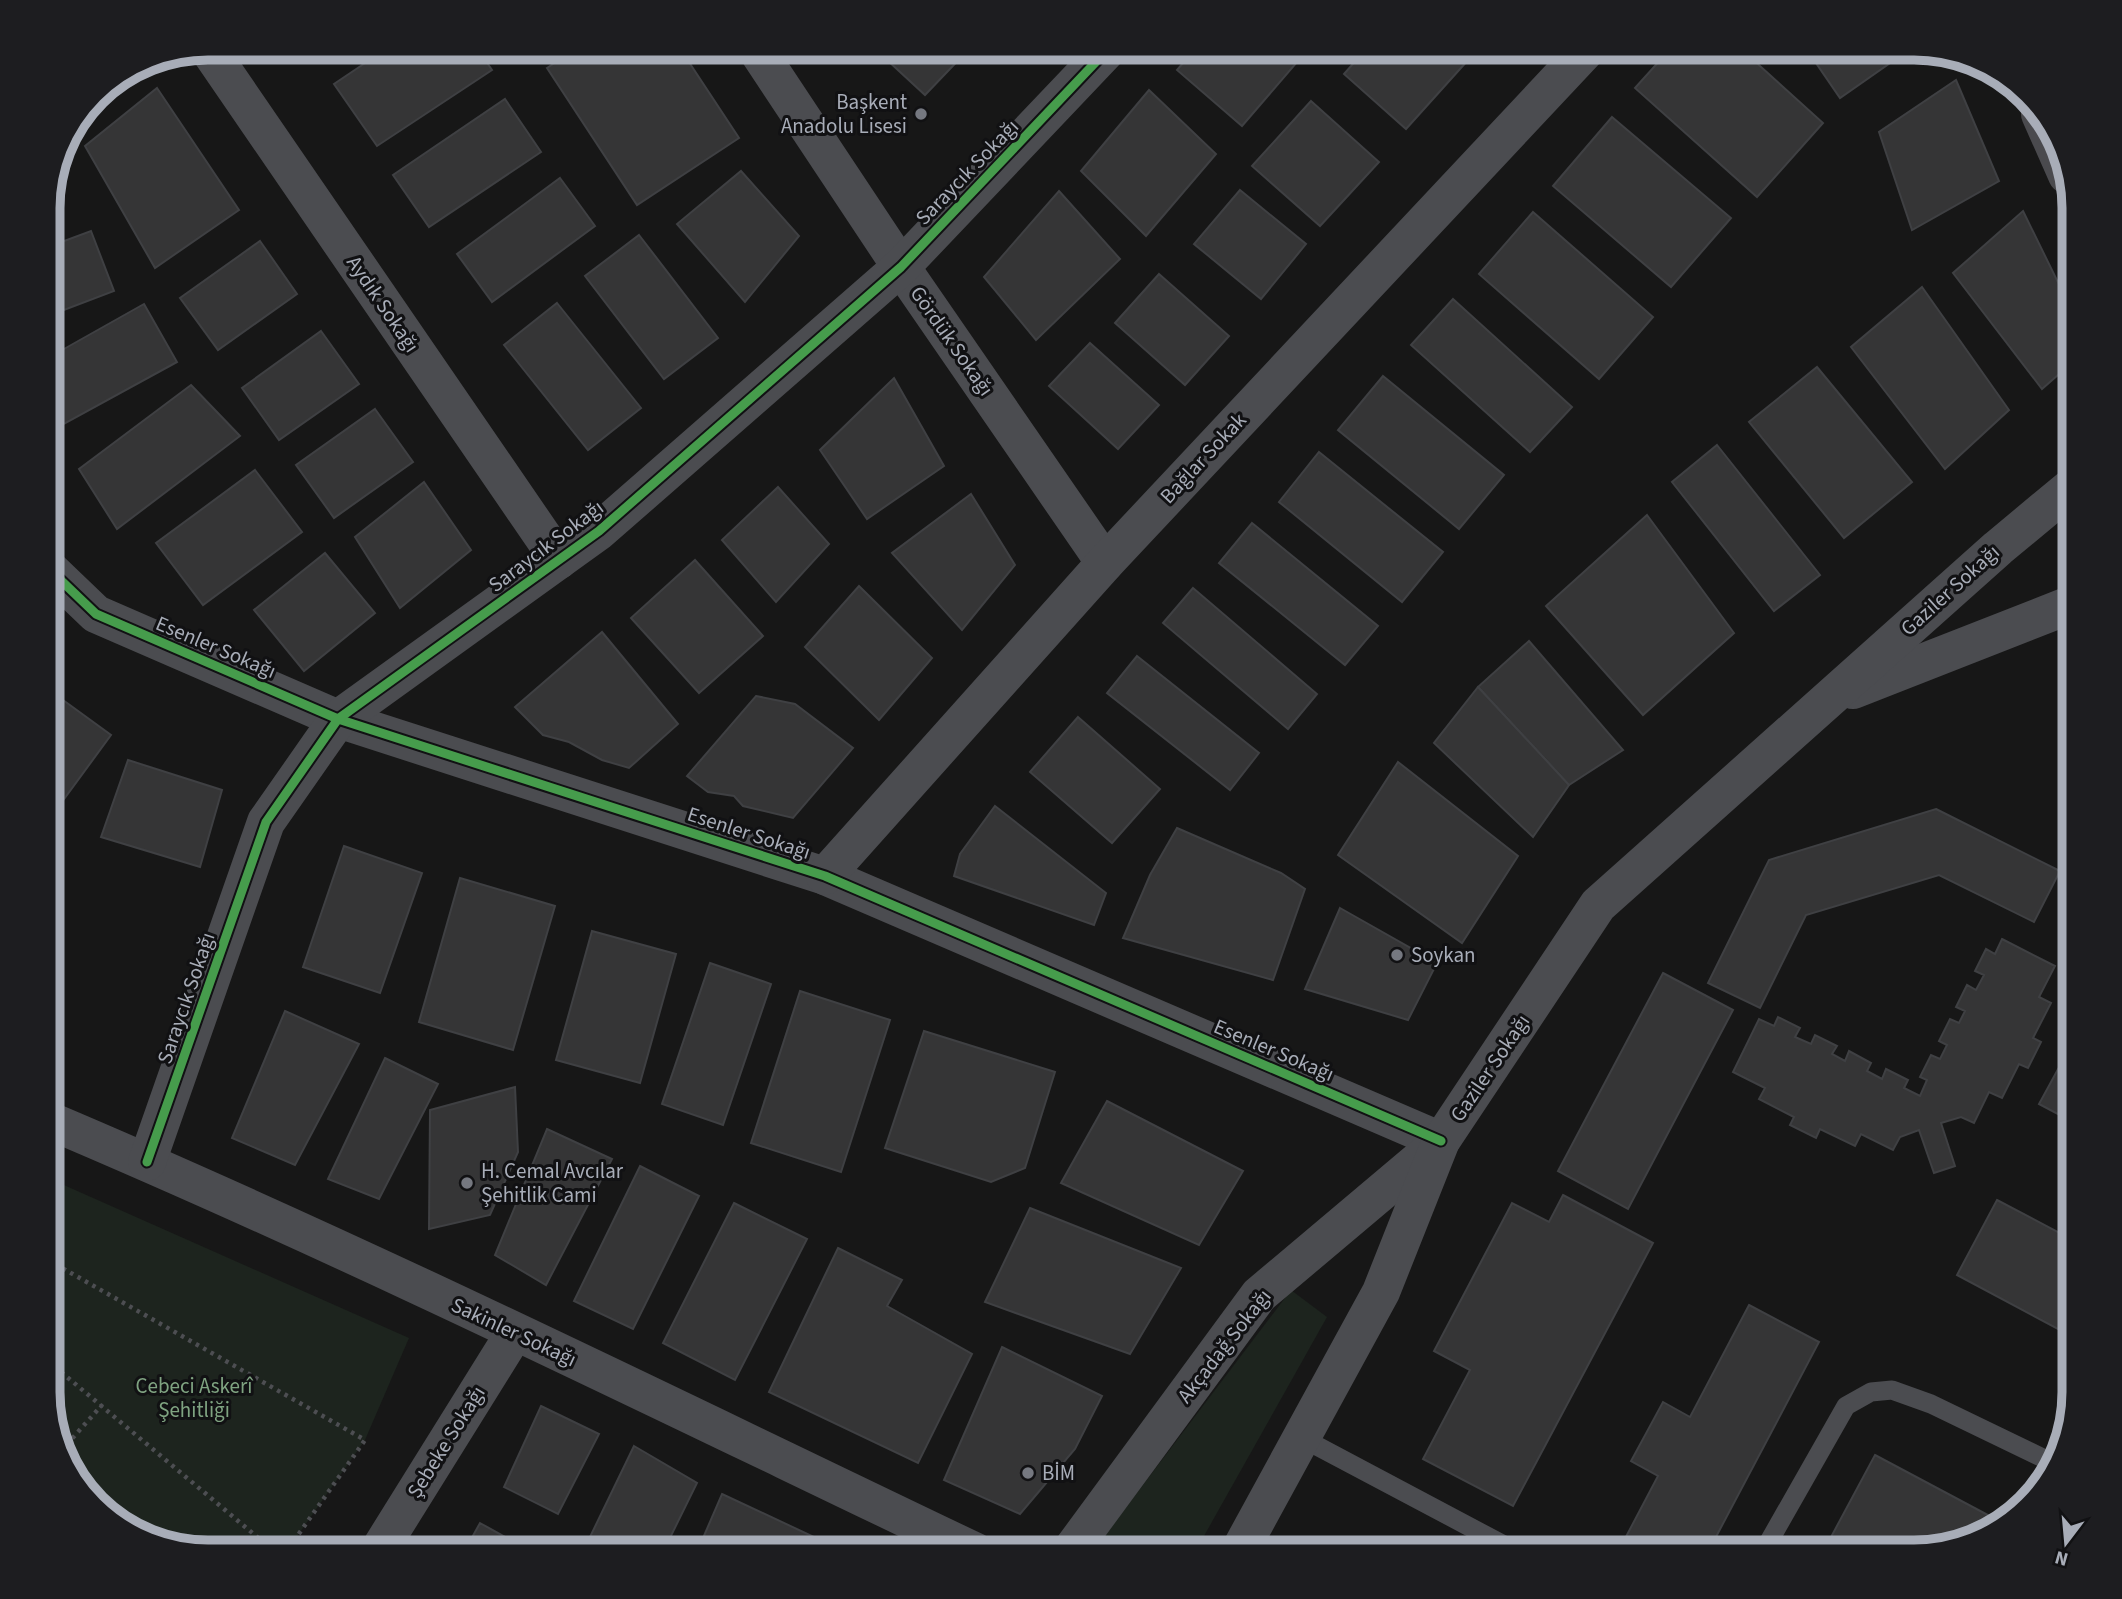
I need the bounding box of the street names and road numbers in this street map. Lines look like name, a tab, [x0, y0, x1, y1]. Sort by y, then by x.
street label: Saraycık Sokağı	[908, 112, 1026, 232]
street label: Aydık Sokağı	[339, 249, 427, 359]
street label: Gördük Sokağı	[903, 280, 1001, 402]
street label: Bağlar Sokak	[1153, 405, 1253, 510]
street label: Saraycık Sokağı	[482, 493, 610, 599]
street label: Gaziler Sokağı	[1894, 537, 2006, 643]
street label: Esenler Sokağı	[151, 608, 281, 686]
street label: Esenler Sokağı	[683, 799, 815, 867]
street label: Saraycık Sokağı	[149, 928, 223, 1068]
street label: Gaziler Sokağı	[1443, 1008, 1537, 1128]
street label: Esenler Sokağı	[1209, 1011, 1339, 1089]
street label: Akçadağ Sokağı	[1170, 1283, 1278, 1409]
street label: Sakinler Sokağı	[446, 1290, 582, 1374]
street label: Şebeke Sokağı	[400, 1380, 492, 1504]

